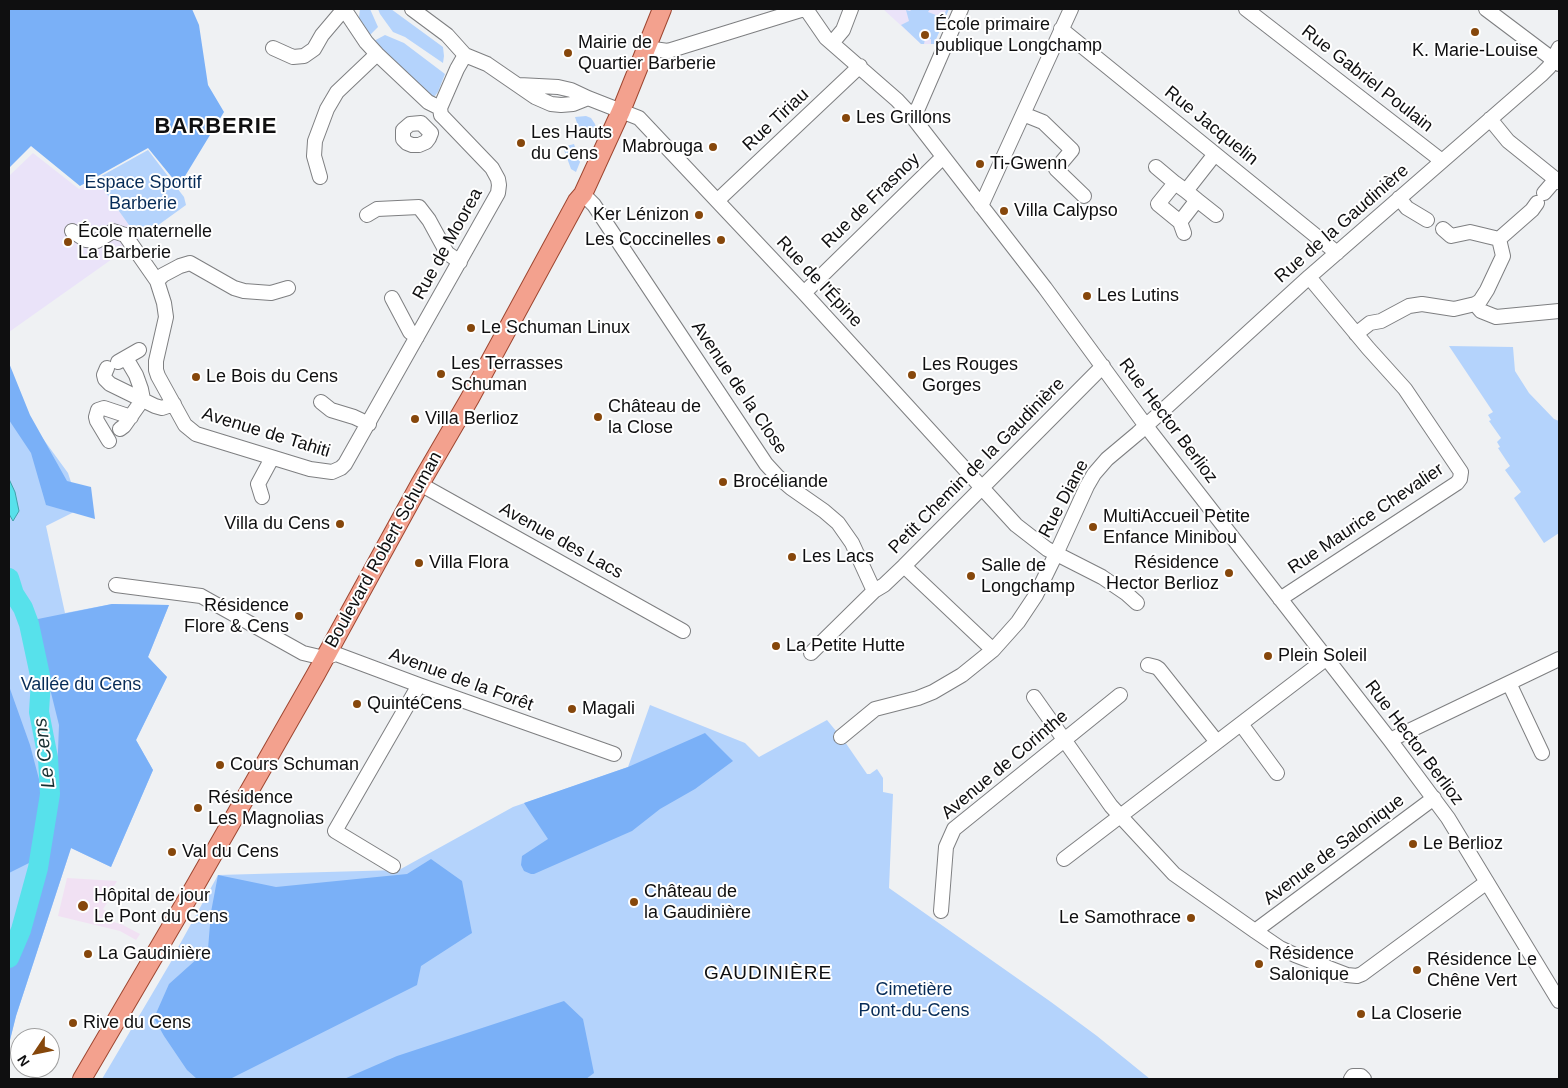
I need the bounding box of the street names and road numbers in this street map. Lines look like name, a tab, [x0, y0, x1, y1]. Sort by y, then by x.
street label: Rue Gabriel Poulain	[1297, 21, 1437, 137]
street label: Rue Jacquelin	[1160, 82, 1262, 170]
street label: Rue Tiriau	[739, 84, 813, 156]
street label: Rue de Frasnoy	[817, 149, 925, 253]
street label: Rue de la Gaudinière	[1271, 160, 1413, 288]
street label: Rue de Moorea	[408, 185, 488, 303]
street label: Rue de l'Épine	[771, 232, 867, 332]
street label: Avenue de la Close	[686, 317, 792, 459]
street label: Rue Hector Berlioz	[1114, 354, 1222, 488]
street label: Petit Chemin de la Gaudinière	[884, 373, 1070, 559]
street label: Avenue de Tahiti	[199, 403, 333, 463]
street label: Boulevard Robert Schuman	[321, 448, 447, 652]
street label: Rue Diane	[1034, 456, 1094, 542]
street label: Rue Maurice Chevalier	[1284, 459, 1448, 579]
street label: Avenue des Lacs	[496, 498, 626, 584]
street label: Avenue de la Forêt	[386, 644, 536, 716]
street label: Rue Hector Berlioz	[1360, 676, 1468, 810]
street label: Avenue de Corinthe	[937, 706, 1073, 824]
street label: Avenue de Salonique	[1259, 790, 1409, 910]

